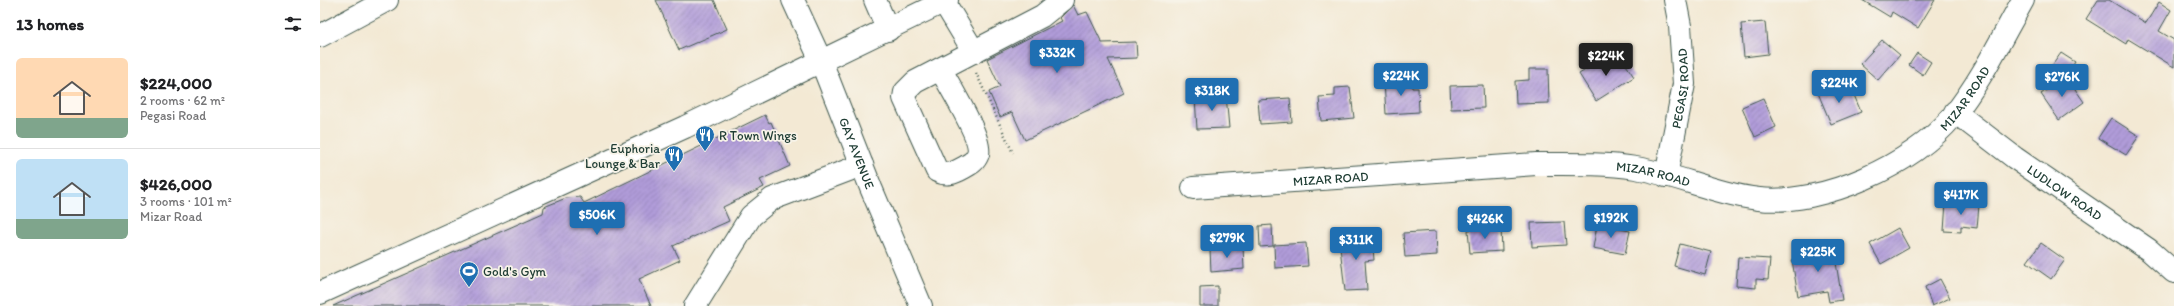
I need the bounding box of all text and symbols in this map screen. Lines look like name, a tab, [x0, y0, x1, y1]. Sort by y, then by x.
icon: filters	[282, 13, 304, 35]
text: 13 homes	[16, 14, 84, 34]
pin: $332K	[1029, 40, 1085, 74]
pin: $224K	[1578, 43, 1634, 77]
text: $332K	[1039, 45, 1075, 60]
text: $224K	[1588, 48, 1624, 63]
street label: PEGASI ROAD	[1668, 48, 1692, 130]
pin: $224K	[1373, 63, 1429, 97]
street label: MIZAR ROAD	[1937, 64, 1993, 134]
pin: $276K	[2034, 64, 2090, 98]
text: $224K	[1383, 68, 1419, 83]
text: $276K	[2044, 69, 2080, 84]
pin: $224K	[1811, 70, 1867, 104]
text: $224,000	[140, 73, 212, 93]
icon: home	[48, 74, 96, 122]
text: $224K	[1821, 75, 1857, 90]
pin: $318K	[1184, 78, 1240, 112]
text: $318K	[1194, 83, 1230, 98]
text: 2 rooms · 62 m²	[140, 93, 225, 108]
text: Pegasi Road	[140, 108, 206, 123]
street label: GAY AVENUE	[836, 115, 878, 191]
restaurant icon: R Town Wings	[694, 124, 716, 152]
place label: R Town Wings	[719, 128, 797, 143]
place label: Euphoria Lounge & Bar	[585, 141, 661, 171]
restaurant icon: Euphoria Lounge & Bar	[663, 144, 685, 172]
street label: MIZAR ROAD	[1616, 159, 1692, 190]
street label: LUDLOW ROAD	[2024, 162, 2105, 224]
street label: MIZAR ROAD	[1292, 169, 1369, 189]
text: $426,000	[140, 174, 212, 194]
icon: home	[48, 175, 96, 223]
pin: $417K	[1933, 182, 1989, 216]
text: $417K	[1943, 187, 1979, 202]
text: 3 rooms · 101 m²	[140, 194, 232, 209]
pin: $506K	[569, 202, 625, 236]
pin: $192K	[1583, 205, 1639, 239]
pin: $426K	[1457, 206, 1513, 240]
text: $506K	[579, 207, 615, 222]
text: Mizar Road	[140, 209, 202, 224]
text: $192K	[1594, 210, 1628, 225]
text: $426K	[1467, 211, 1503, 226]
pin: $279K	[1199, 225, 1255, 259]
pin: $311K	[1328, 227, 1384, 261]
text: $279K	[1210, 230, 1244, 245]
text: $311K	[1339, 232, 1373, 247]
pin: $225K	[1790, 239, 1846, 273]
text: $225K	[1800, 244, 1836, 259]
sports icon: Gold's Gym	[458, 260, 480, 288]
place label: Gold's Gym	[483, 264, 547, 279]

